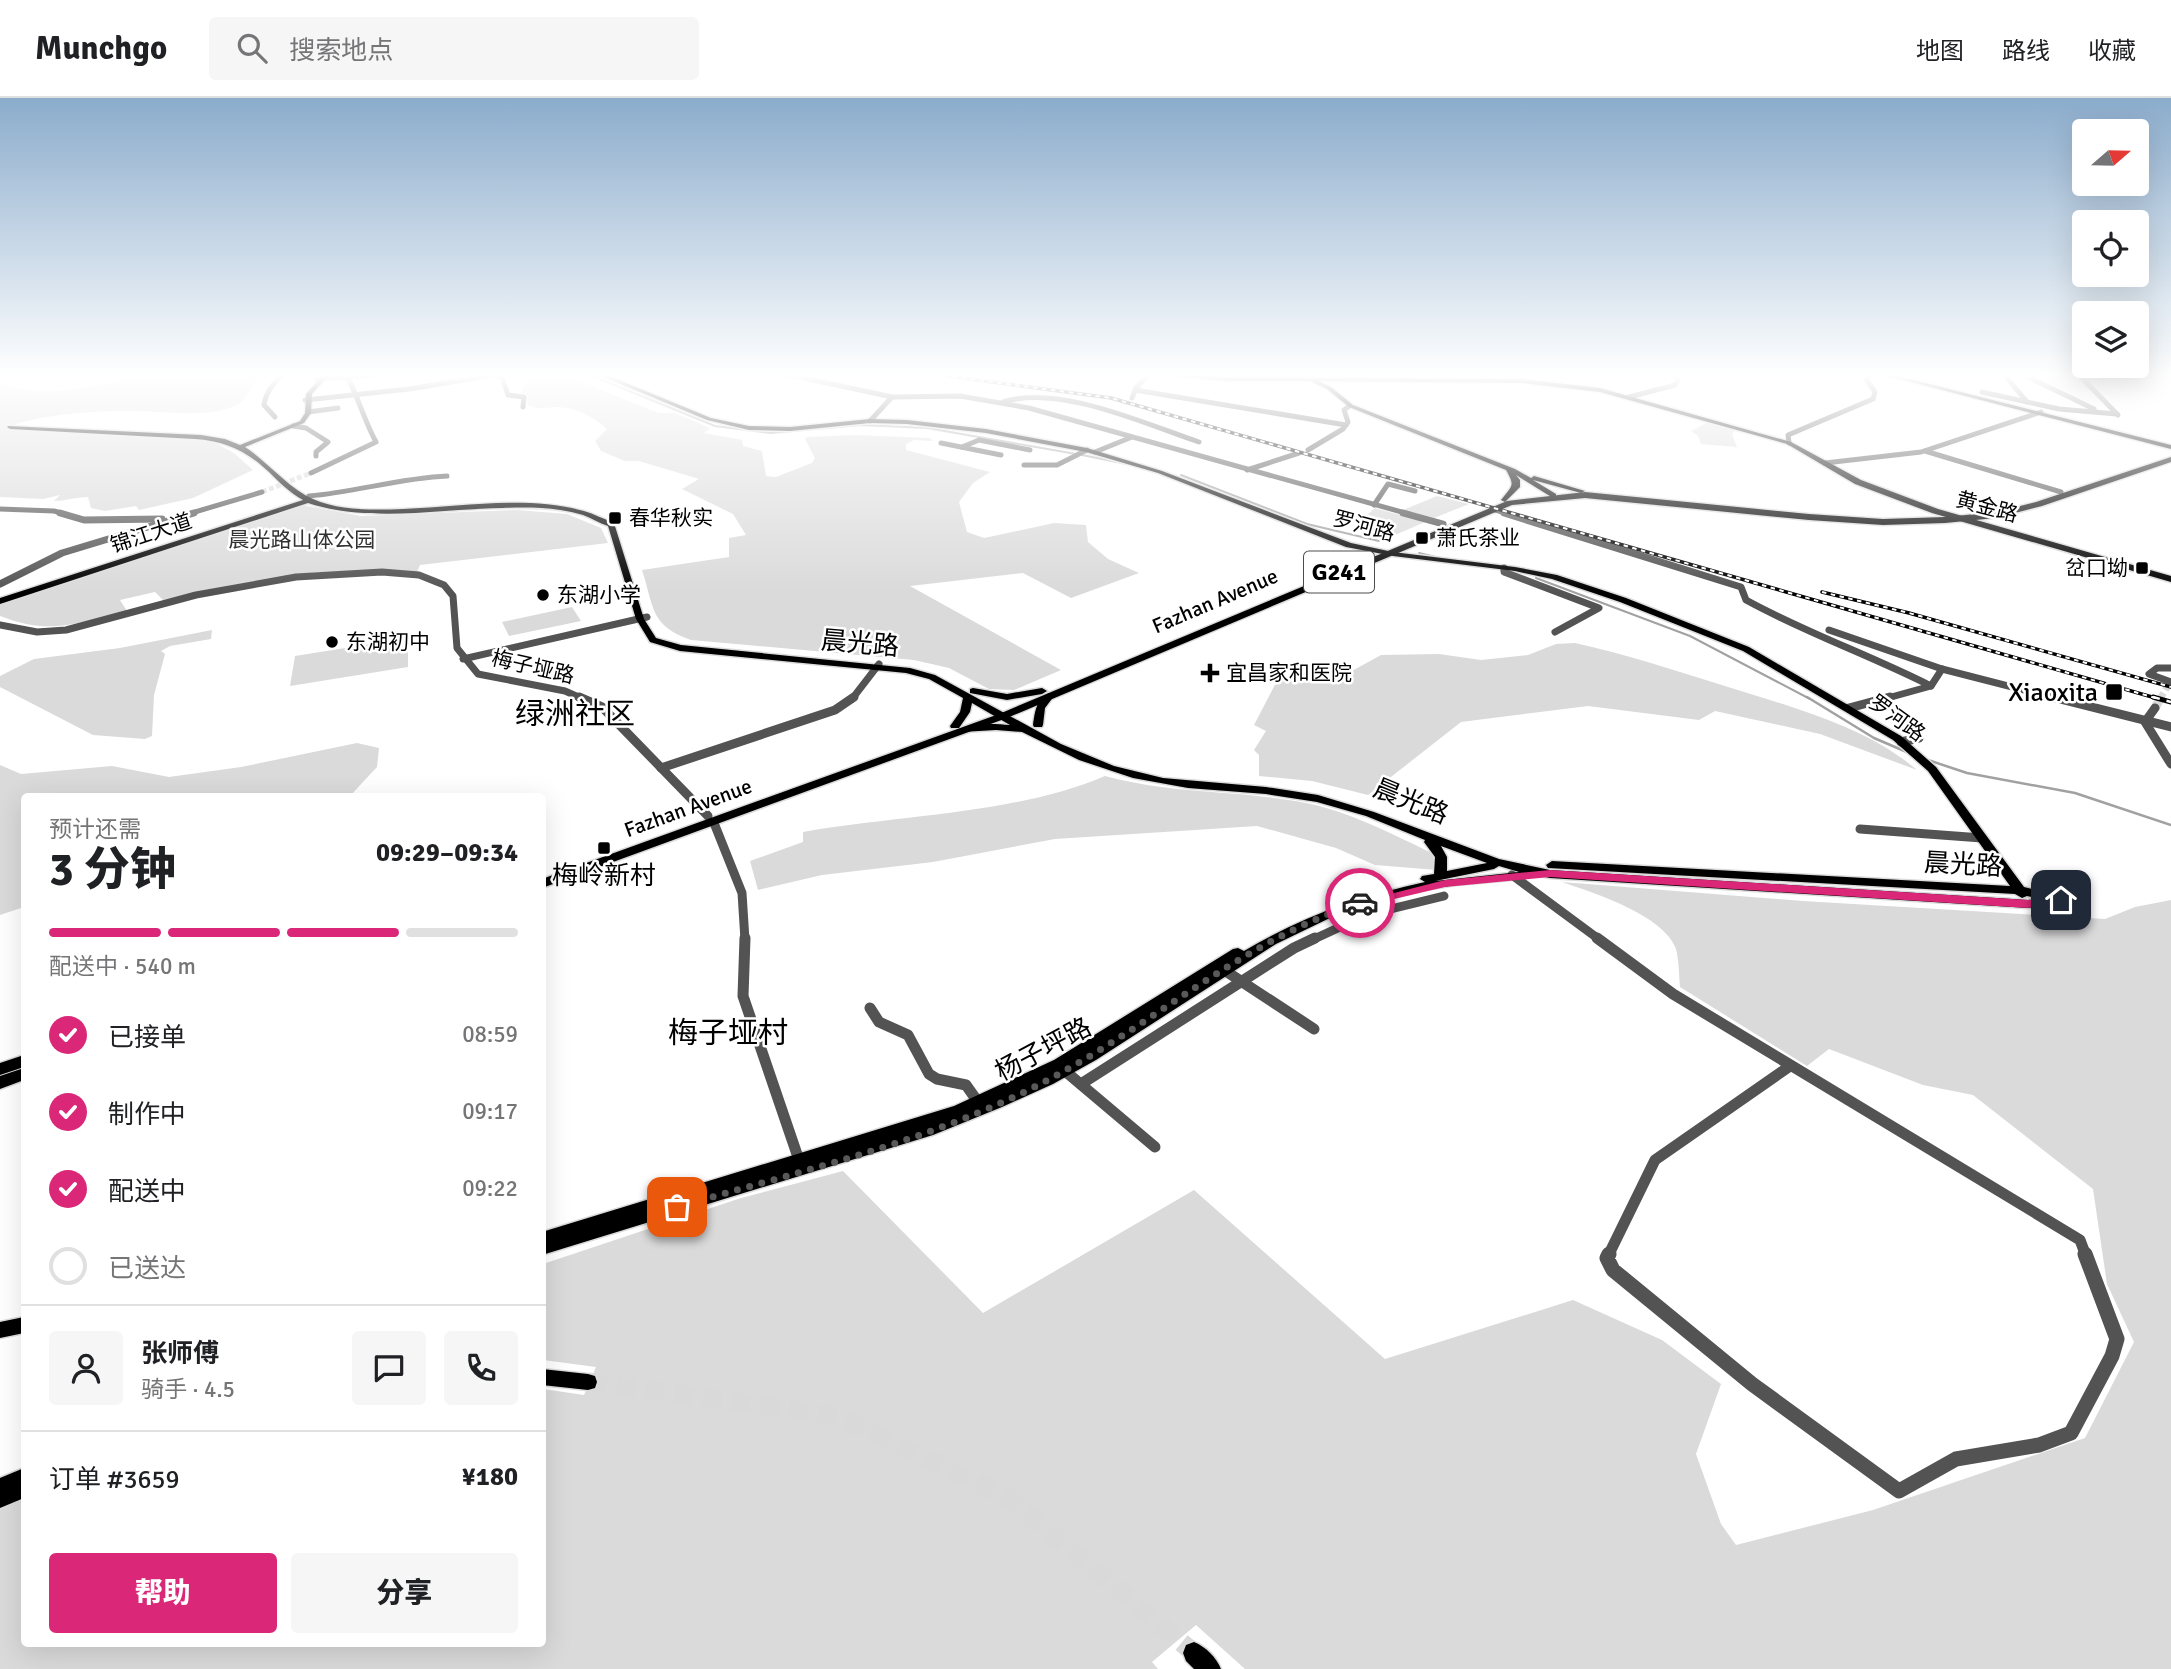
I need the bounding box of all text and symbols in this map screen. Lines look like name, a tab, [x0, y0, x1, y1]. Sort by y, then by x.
search box	[209, 17, 699, 80]
text: Munchgo	[35, 28, 167, 69]
icon: search	[233, 29, 271, 67]
text: 搜索地点	[289, 35, 393, 67]
text: 地图	[1916, 36, 1964, 66]
text: 路线	[2002, 36, 2050, 66]
text: 收藏	[2088, 36, 2136, 66]
north arrow	[2072, 119, 2149, 196]
map controls	[2072, 119, 2149, 378]
button: locate	[2072, 210, 2149, 287]
button: layers	[2072, 301, 2149, 378]
street label: 黄金路	[1953, 486, 2021, 528]
place label: 春华秋实	[629, 505, 713, 531]
street label: 罗河路	[1330, 505, 1398, 547]
street label: 锦江大道	[107, 508, 195, 558]
marker: 春华秋实	[607, 510, 623, 526]
place label: 萧氏茶业	[1436, 525, 1520, 551]
park label: 晨光路山体公园	[229, 527, 376, 553]
marker: 萧氏茶业	[1414, 530, 1430, 546]
road number: G241	[1304, 551, 1374, 592]
place label: 岔口坳	[2065, 555, 2128, 581]
marker: 岔口坳	[2134, 560, 2150, 576]
street label: Fazhan Avenue	[1148, 563, 1282, 639]
place label: 东湖小学	[557, 582, 641, 608]
marker: 东湖小学	[535, 587, 551, 603]
street label: 晨光路	[820, 625, 900, 663]
place label: 东湖初中	[346, 629, 430, 655]
marker: 东湖初中	[324, 634, 340, 650]
street label: 梅子垭路	[489, 645, 577, 689]
place label: 宜昌家和医院	[1226, 660, 1352, 686]
marker: 宜昌家和医院	[1200, 663, 1220, 683]
place label: Xiaoxita	[2008, 677, 2098, 709]
marker: Xiaoxita	[2104, 682, 2124, 702]
street label: 罗河路	[1864, 689, 1930, 747]
district label: 绿洲社区	[515, 696, 635, 733]
street label: 晨光路	[1368, 772, 1453, 831]
street label: Fazhan Avenue	[621, 773, 755, 843]
text: 预计还需	[49, 815, 141, 844]
text: 09:29–09:34	[376, 837, 518, 869]
marker: 梅岭新村	[596, 840, 612, 856]
text: 3 分钟	[49, 842, 176, 898]
street label: 晨光路	[1923, 847, 2003, 883]
place label: 梅岭新村	[552, 860, 656, 892]
courier	[1325, 868, 1395, 938]
pin	[2031, 870, 2091, 930]
icon: home	[2042, 881, 2080, 919]
icon: car	[1341, 884, 1379, 922]
text: 配送中 · 540 m	[49, 952, 196, 981]
street label: 杨子坪路	[990, 1011, 1097, 1088]
district label: 梅子垭村	[668, 1015, 788, 1052]
icon: check	[49, 1016, 87, 1054]
text: 08:59	[462, 1020, 518, 1049]
text: 已接单	[108, 1022, 186, 1054]
icon: check	[49, 1093, 87, 1131]
text: 09:17	[462, 1097, 518, 1126]
text: 制作中	[108, 1099, 186, 1131]
icon: check	[49, 1170, 87, 1208]
text: 09:22	[462, 1174, 518, 1203]
text: 配送中	[108, 1176, 186, 1208]
pin	[647, 1177, 707, 1237]
icon: bag	[658, 1188, 696, 1226]
text: 已送达	[108, 1253, 186, 1285]
button: person	[49, 1331, 123, 1405]
button: chat	[352, 1331, 426, 1405]
button: phone	[444, 1331, 518, 1405]
text: 张师傅	[141, 1338, 219, 1370]
text: 骑手 · 4.5	[141, 1375, 235, 1404]
text: ¥180	[462, 1461, 518, 1493]
text: 订单 #3659	[49, 1464, 180, 1496]
button: 帮助	[49, 1553, 277, 1633]
button: 分享	[291, 1553, 518, 1633]

